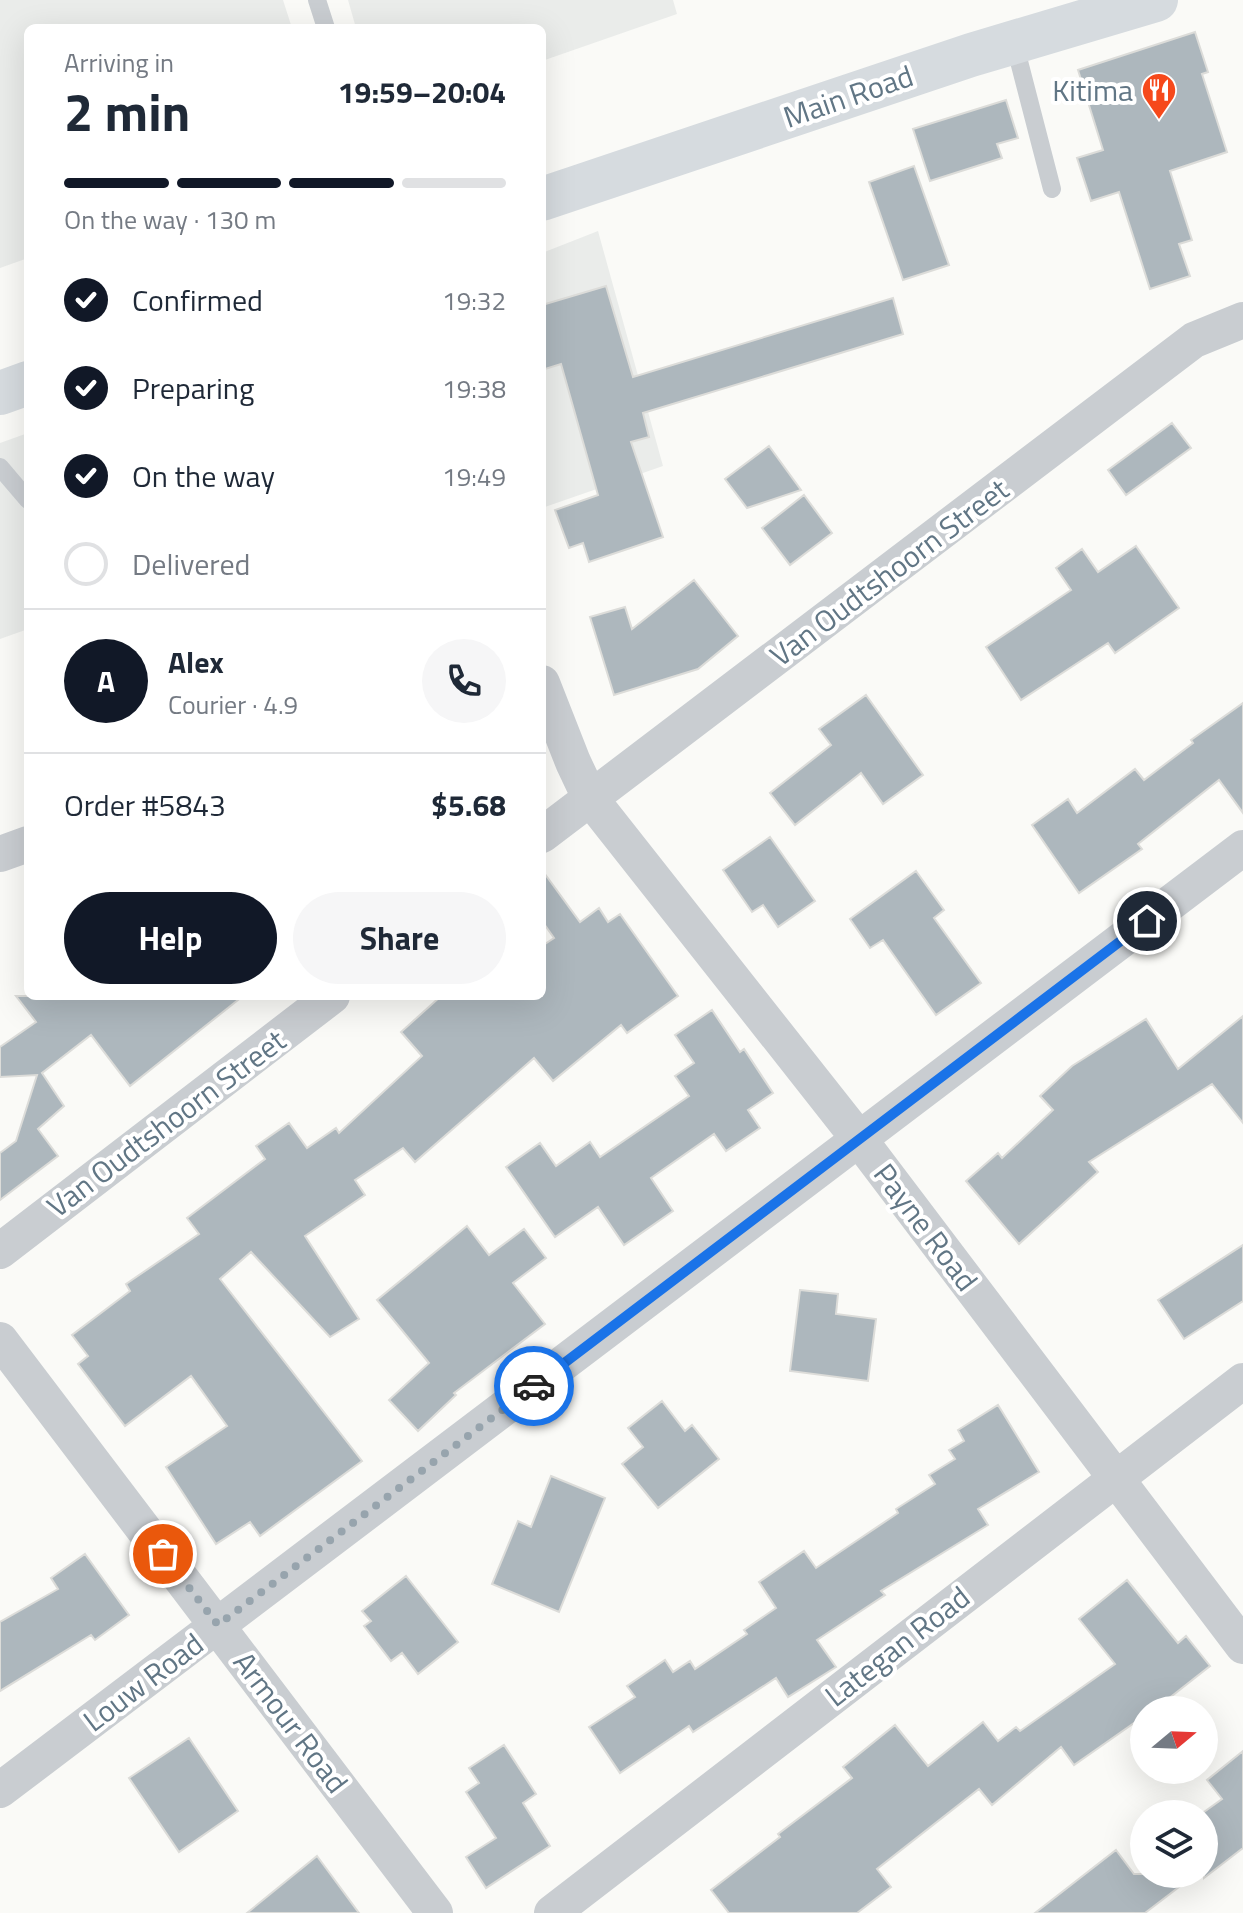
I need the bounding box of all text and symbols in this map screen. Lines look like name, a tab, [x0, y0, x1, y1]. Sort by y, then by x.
text: Arriving in	[64, 43, 174, 82]
street label: Main Road	[777, 52, 919, 140]
place label: Kitima	[1052, 67, 1133, 113]
text: 19:59–20:04	[338, 69, 506, 115]
restaurant icon: Kitima	[1140, 71, 1178, 121]
text: 2 min	[64, 72, 190, 151]
text: On the way · 130 m	[64, 200, 276, 239]
text: Confirmed	[132, 277, 263, 323]
icon: check	[64, 278, 108, 322]
text: 19:32	[442, 281, 506, 320]
text: Preparing	[132, 365, 254, 411]
icon: check	[64, 366, 108, 410]
text: 19:38	[442, 369, 506, 408]
text: On the way	[132, 453, 275, 499]
icon: check	[64, 454, 108, 498]
text: 19:49	[442, 457, 506, 496]
street label: Van Oudtshoorn Street	[760, 466, 1018, 677]
text: Delivered	[132, 541, 250, 587]
text: Alex	[168, 639, 224, 685]
button: phone	[422, 639, 506, 723]
text: A	[97, 658, 115, 704]
text: Courier · 4.9	[168, 685, 298, 724]
text: Order #5843	[64, 782, 226, 828]
text: $5.68	[431, 782, 506, 828]
pin	[1113, 887, 1181, 955]
button: Help	[64, 892, 277, 984]
button: Share	[293, 892, 506, 984]
icon: home	[1125, 899, 1169, 943]
street label: Van Oudtshoorn Street	[37, 1017, 295, 1228]
street label: Payne Road	[863, 1153, 989, 1301]
courier	[494, 1346, 574, 1426]
icon: car	[512, 1364, 556, 1408]
pin	[129, 1520, 197, 1588]
icon: bag	[141, 1532, 185, 1576]
street label: Lategan Road	[815, 1575, 979, 1717]
street label: Louw Road	[73, 1621, 213, 1743]
street label: Armour Road	[222, 1641, 360, 1803]
north arrow	[1130, 1696, 1218, 1784]
map controls	[1130, 1696, 1218, 1888]
button: layers	[1130, 1800, 1218, 1888]

